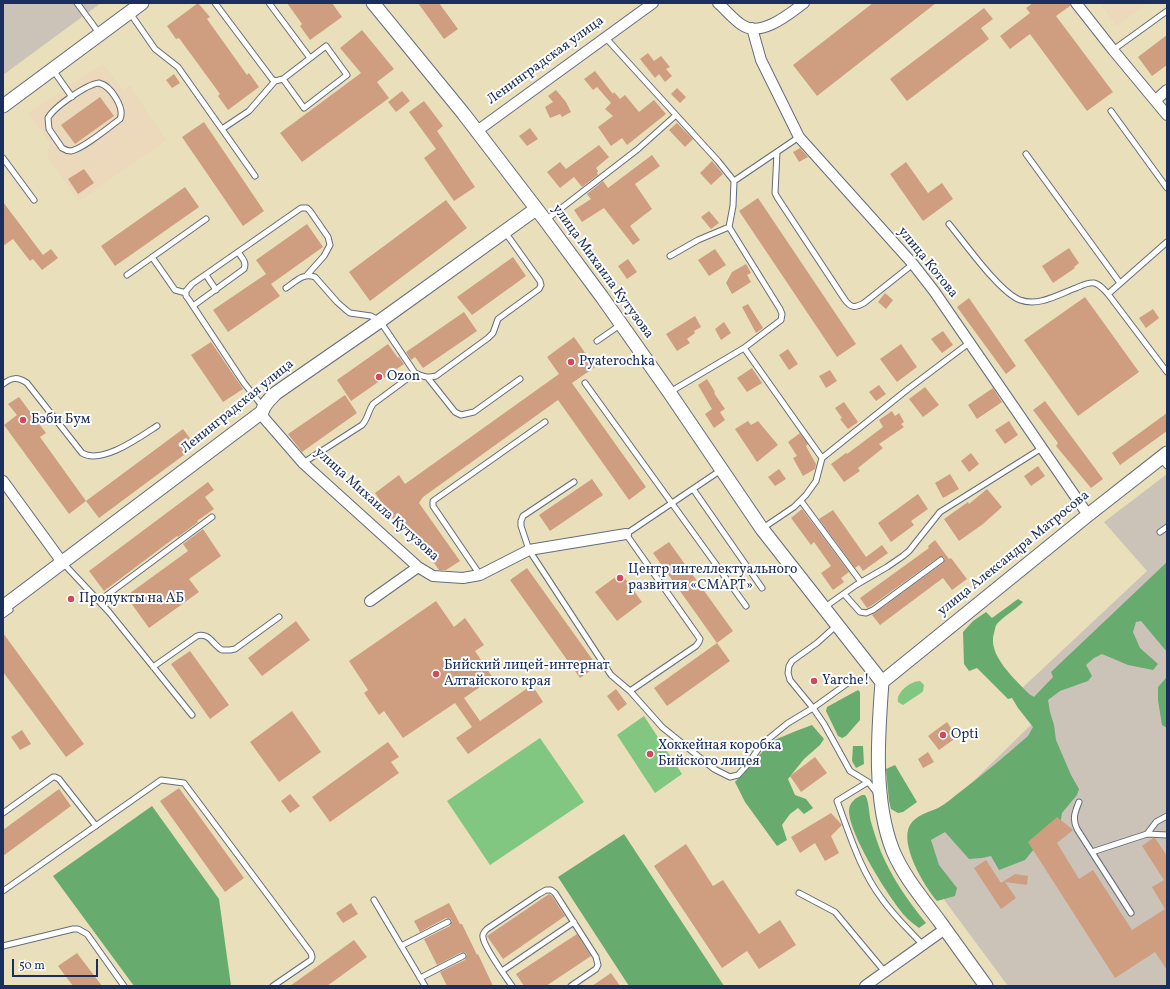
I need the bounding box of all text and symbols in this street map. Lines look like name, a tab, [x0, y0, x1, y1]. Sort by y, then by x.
street label: Ленинградская улица	[484, 13, 608, 109]
street label: улица Михаила Кутузова	[548, 202, 656, 342]
street label: улица Котова	[893, 224, 961, 302]
place label: Pyaterochka	[579, 354, 655, 370]
street label: Ленинградская улица	[178, 356, 298, 458]
marker: Pyaterochka	[566, 357, 576, 367]
place label: Ozon	[387, 369, 420, 385]
marker: Ozon	[374, 372, 384, 382]
place label: Бэби Бум	[31, 412, 90, 428]
marker: Бэби Бум	[18, 415, 28, 425]
street label: улица Михаила Кутузова	[310, 445, 442, 565]
street label: улица Александра Матросова	[935, 488, 1093, 620]
place label: Центр интеллектуального развития «СМАРТ»	[628, 562, 797, 594]
marker: Центр интеллектуального развития «СМАРТ»	[615, 573, 625, 583]
place label: Продукты на АБ	[79, 591, 184, 607]
marker: Продукты на АБ	[66, 594, 76, 604]
place label: Бийский лицей-интернат Алтайского края	[444, 658, 610, 690]
marker: Бийский лицей-интернат Алтайского края	[431, 669, 441, 679]
place label: Yarche!	[822, 673, 869, 689]
marker: Yarche!	[809, 676, 819, 686]
place label: Opti	[951, 727, 978, 743]
marker: Opti	[938, 730, 948, 740]
place label: Хоккейная коробка Бийского лицея	[658, 738, 782, 770]
marker: Хоккейная коробка Бийского лицея	[645, 749, 655, 759]
scale bar	[14, 951, 100, 977]
text: 50 m	[19, 958, 45, 974]

